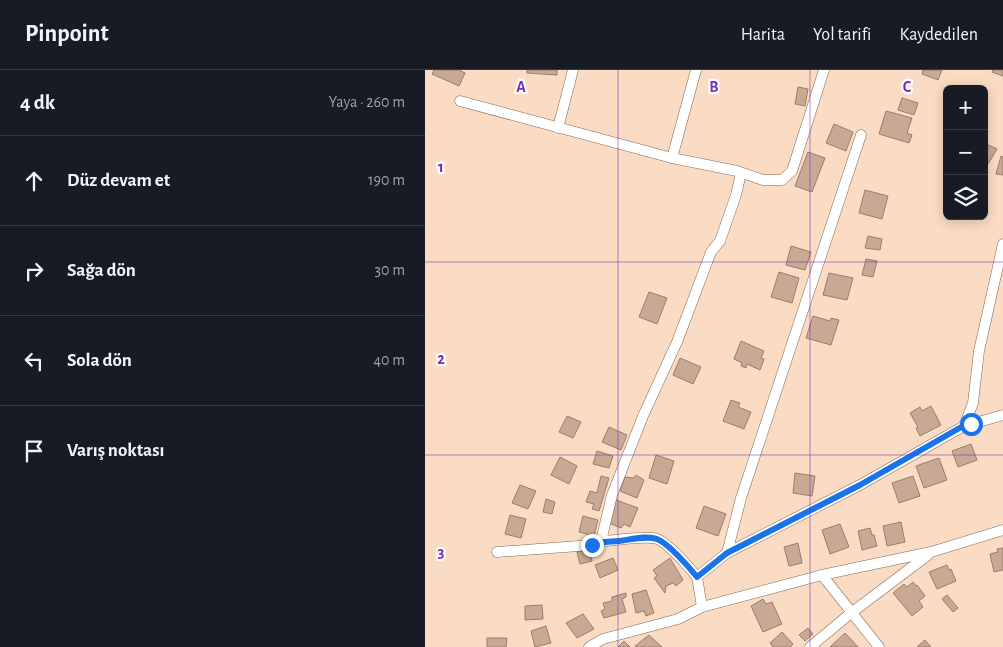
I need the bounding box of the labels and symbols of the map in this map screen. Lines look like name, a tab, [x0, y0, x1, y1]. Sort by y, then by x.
text: A	[516, 79, 526, 95]
text: B	[709, 79, 719, 95]
text: C	[903, 79, 912, 95]
text: 1	[438, 159, 444, 175]
text: 2	[437, 351, 445, 367]
route start	[960, 413, 983, 436]
route end	[581, 534, 604, 557]
text: 3	[438, 544, 445, 560]

